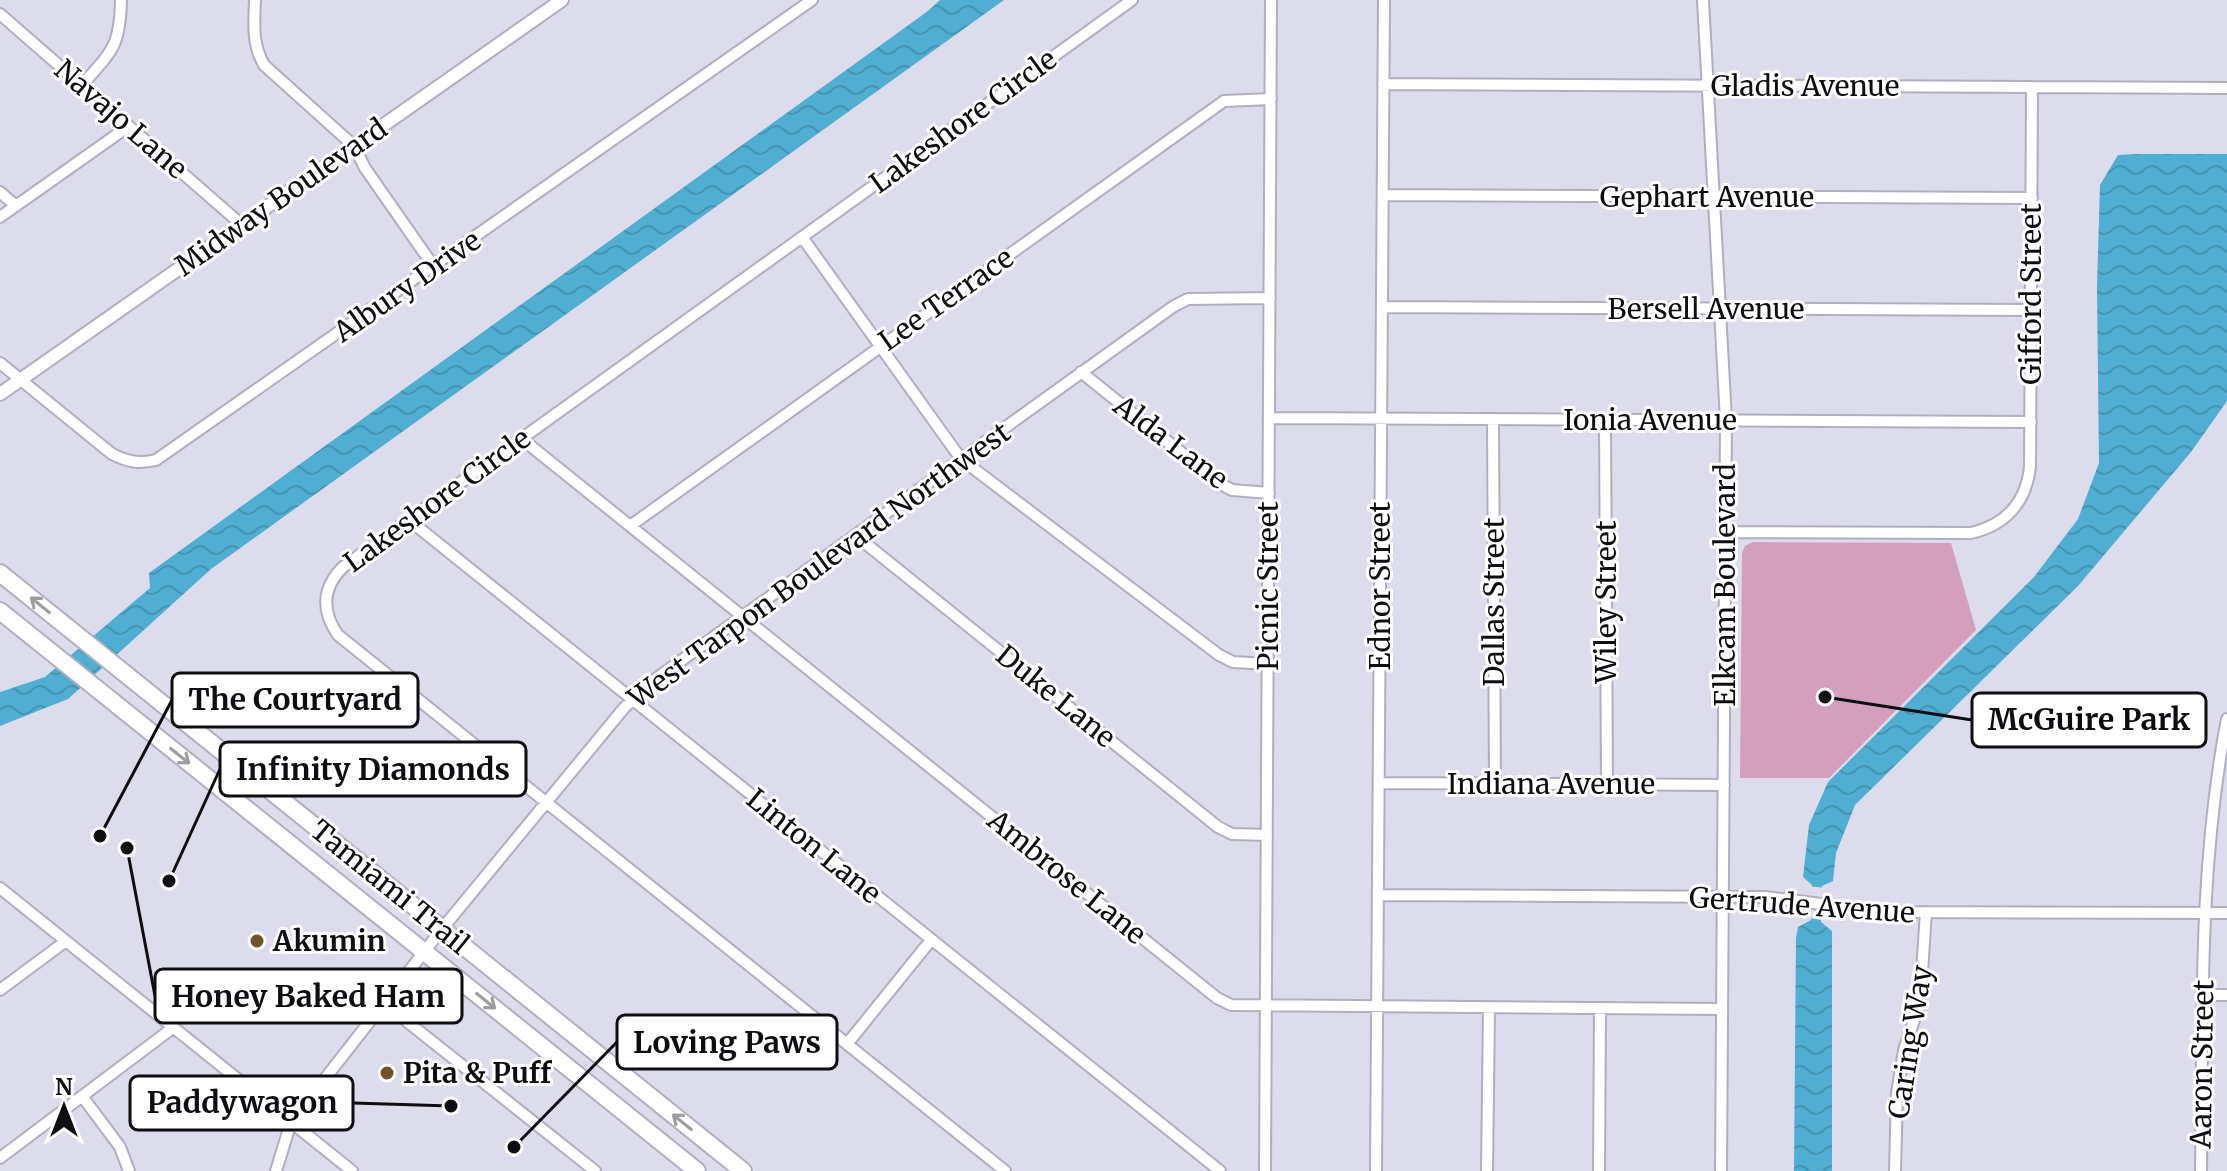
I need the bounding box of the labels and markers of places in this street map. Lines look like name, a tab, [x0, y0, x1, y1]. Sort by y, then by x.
callout: The Courtyard	[172, 673, 418, 727]
callout: McGuire Park	[1972, 693, 2206, 747]
callout: Infinity Diamonds	[220, 742, 526, 796]
place label: Akumin	[272, 923, 386, 959]
marker: Akumin	[248, 932, 266, 950]
callout: Honey Baked Ham	[155, 969, 462, 1023]
callout: Loving Paws	[617, 1015, 837, 1069]
place label: Pita & Puff	[403, 1055, 553, 1091]
marker: Pita & Puff	[378, 1064, 396, 1082]
callout: Paddywagon	[130, 1076, 353, 1130]

